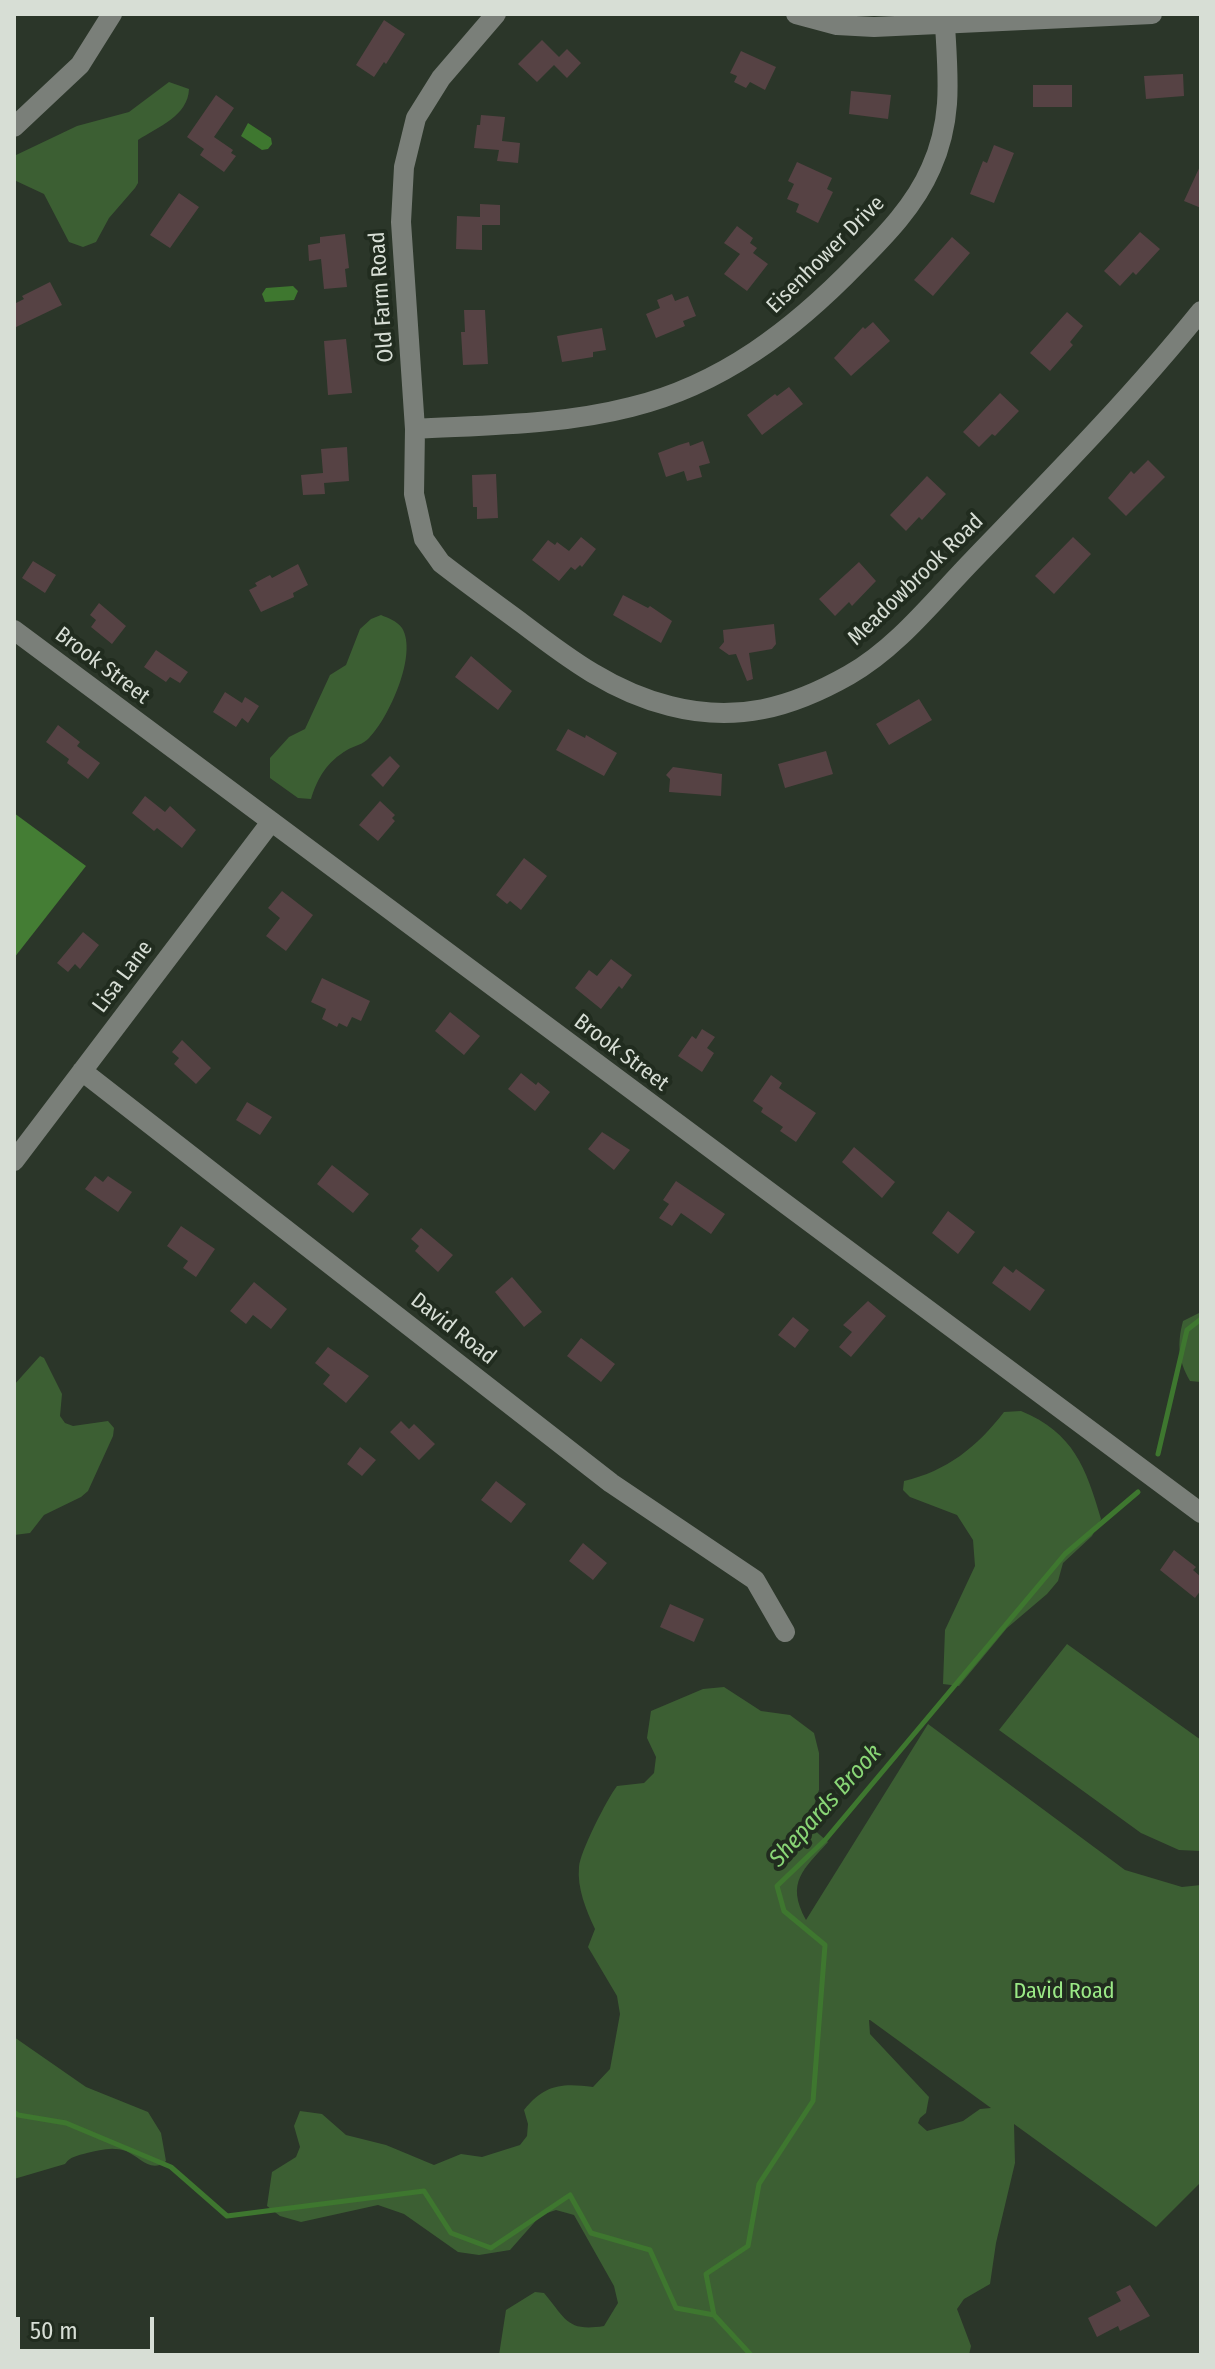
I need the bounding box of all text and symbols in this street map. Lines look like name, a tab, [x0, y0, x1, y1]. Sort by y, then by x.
street label: Eisenhower Drive	[762, 191, 890, 319]
street label: Old Farm Road	[364, 231, 400, 363]
street label: Meadowbrook Road	[843, 509, 989, 651]
street label: Brook Street	[49, 622, 155, 710]
street label: Lisa Lane	[87, 936, 159, 1018]
street label: Brook Street	[568, 1009, 674, 1097]
street label: David Road	[405, 1288, 501, 1370]
water label: Shepards Brook	[764, 1739, 888, 1873]
park label: David Road	[1014, 1979, 1114, 2005]
scale bar	[20, 2301, 158, 2351]
text: 50 m	[30, 2317, 78, 2345]

